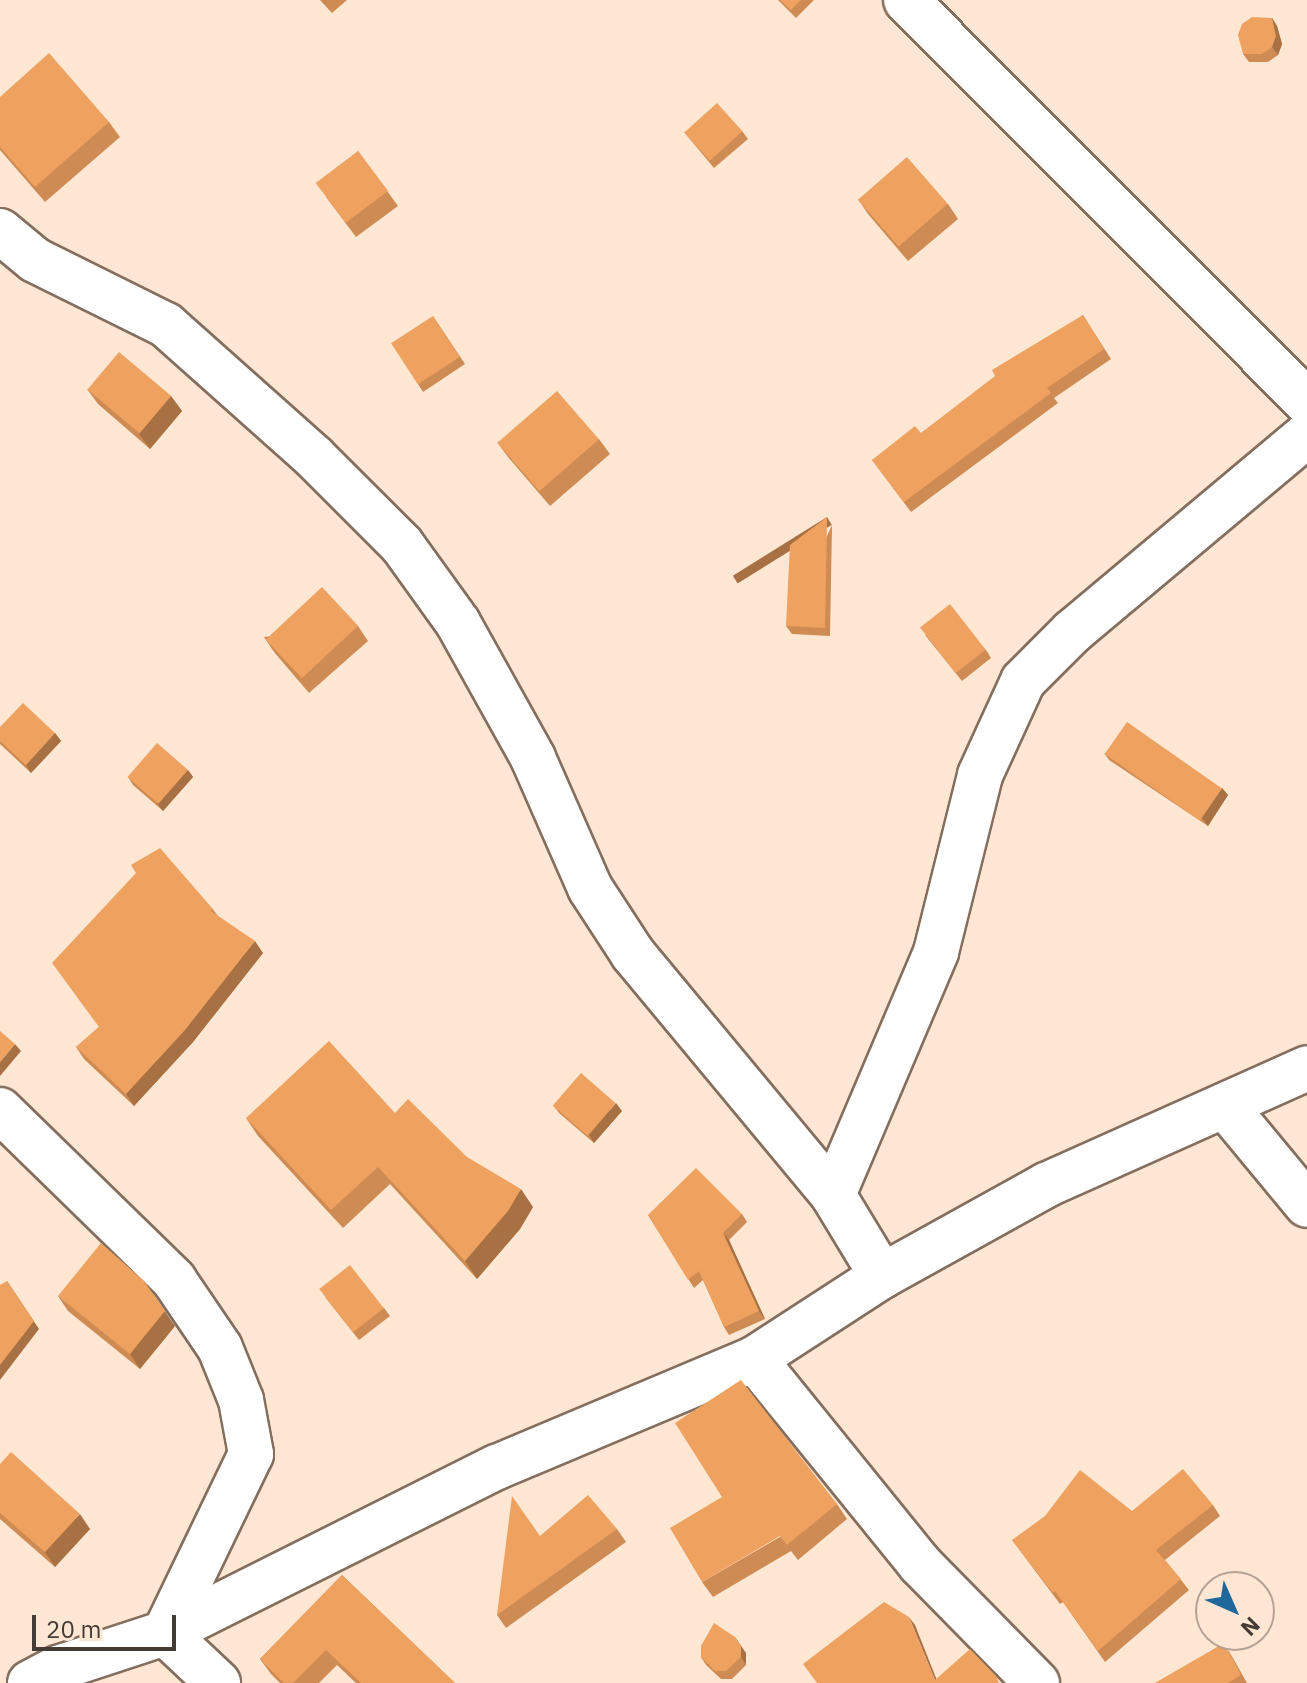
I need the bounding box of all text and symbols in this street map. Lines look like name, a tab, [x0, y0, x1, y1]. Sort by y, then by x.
north arrow	[1195, 1571, 1275, 1651]
scale bar	[36, 1599, 180, 1649]
text: N	[1235, 1611, 1267, 1643]
text: 20 m	[46, 1613, 101, 1645]

